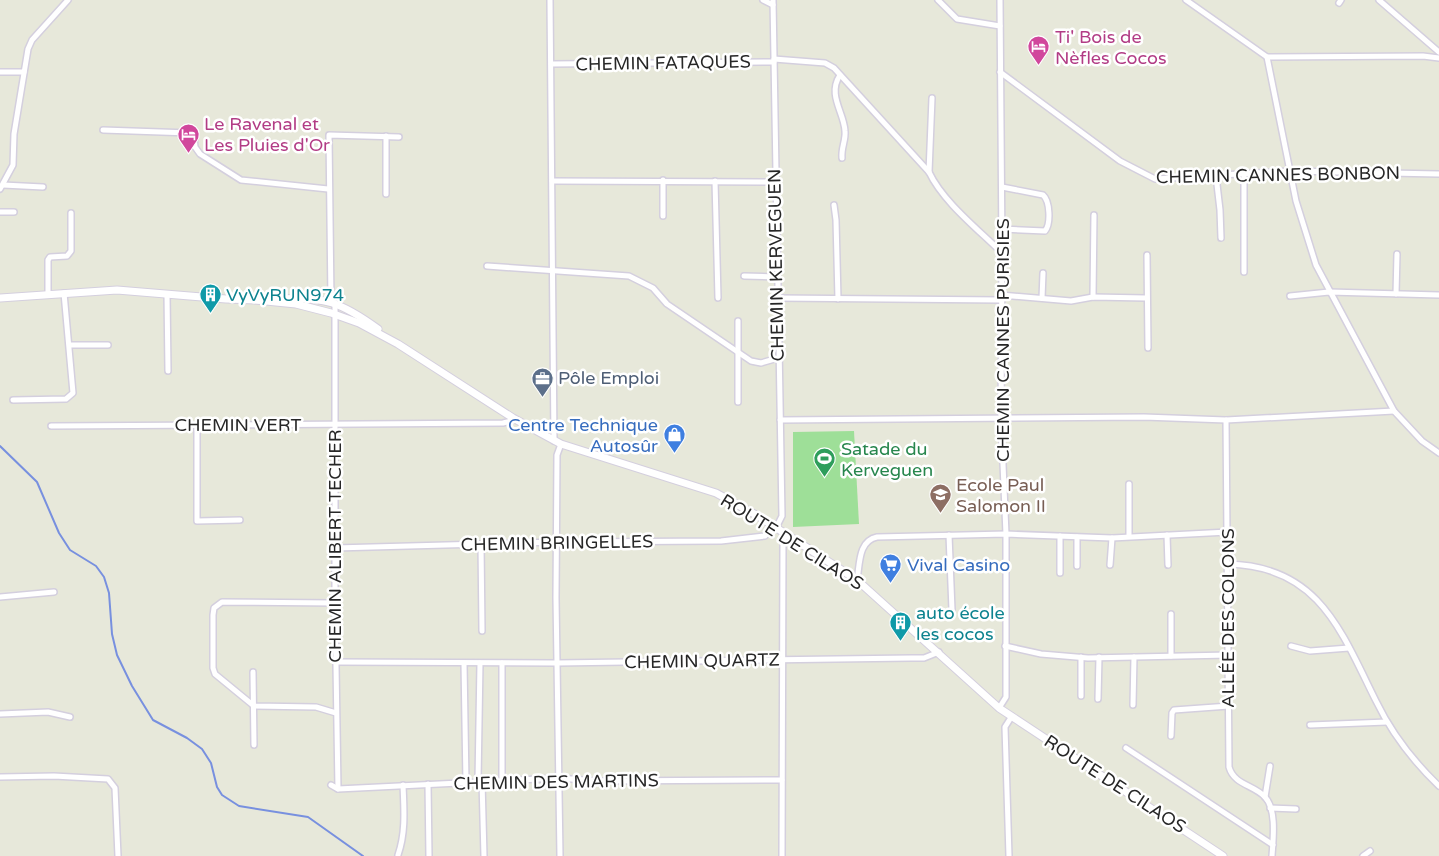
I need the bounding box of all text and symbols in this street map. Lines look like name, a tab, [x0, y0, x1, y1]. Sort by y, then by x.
place label: Ti' Bois de Nèfles Cocos	[1055, 26, 1167, 69]
hotel icon: Ti' Bois de Nèfles Cocos	[1027, 35, 1051, 66]
street label: CHEMIN FATAQUES	[575, 50, 751, 76]
place label: Le Ravenal et Les Pluies d'Or	[204, 113, 330, 156]
hotel icon: Le Ravenal et Les Pluies d'Or	[176, 122, 200, 153]
street label: CHEMIN CANNES BONBON	[1156, 162, 1400, 188]
street label: CHEMIN KERVEGUEN	[763, 168, 789, 362]
street label: CHEMIN CANNES PURISIES	[992, 218, 1014, 462]
building icon: VyVyRUN974	[198, 283, 222, 314]
place label: VyVyRUN974	[226, 284, 344, 306]
office icon: Pôle Emploi	[530, 366, 554, 397]
place label: Pôle Emploi	[558, 367, 659, 389]
street label: CHEMIN VERT	[175, 414, 302, 436]
place label: Centre Technique Autosûr	[508, 414, 658, 457]
shop icon: Centre Technique Autosûr	[662, 423, 686, 454]
street label: CHEMIN ALIBERT TECHER	[324, 429, 346, 663]
place label: Satade du Kerveguen	[841, 438, 933, 481]
sports icon: Satade du Kerveguen	[813, 447, 837, 478]
place label: Ecole Paul Salomon II	[956, 474, 1046, 517]
school or university icon: Ecole Paul Salomon II	[928, 483, 952, 514]
street label: ROUTE DE CILAOS	[716, 489, 868, 595]
street label: ALLÉE DES COLONS	[1217, 528, 1239, 708]
street label: CHEMIN BRINGELLES	[461, 530, 653, 556]
supermarket icon: Vival Casino	[879, 553, 903, 584]
place label: Vival Casino	[907, 554, 1010, 576]
place label: auto école les cocos	[916, 602, 1005, 645]
building icon: auto école les cocos	[888, 611, 912, 642]
street label: CHEMIN QUARTZ	[624, 649, 780, 673]
street label: ROUTE DE CILAOS	[1040, 730, 1190, 838]
street label: CHEMIN DES MARTINS	[453, 769, 659, 795]

